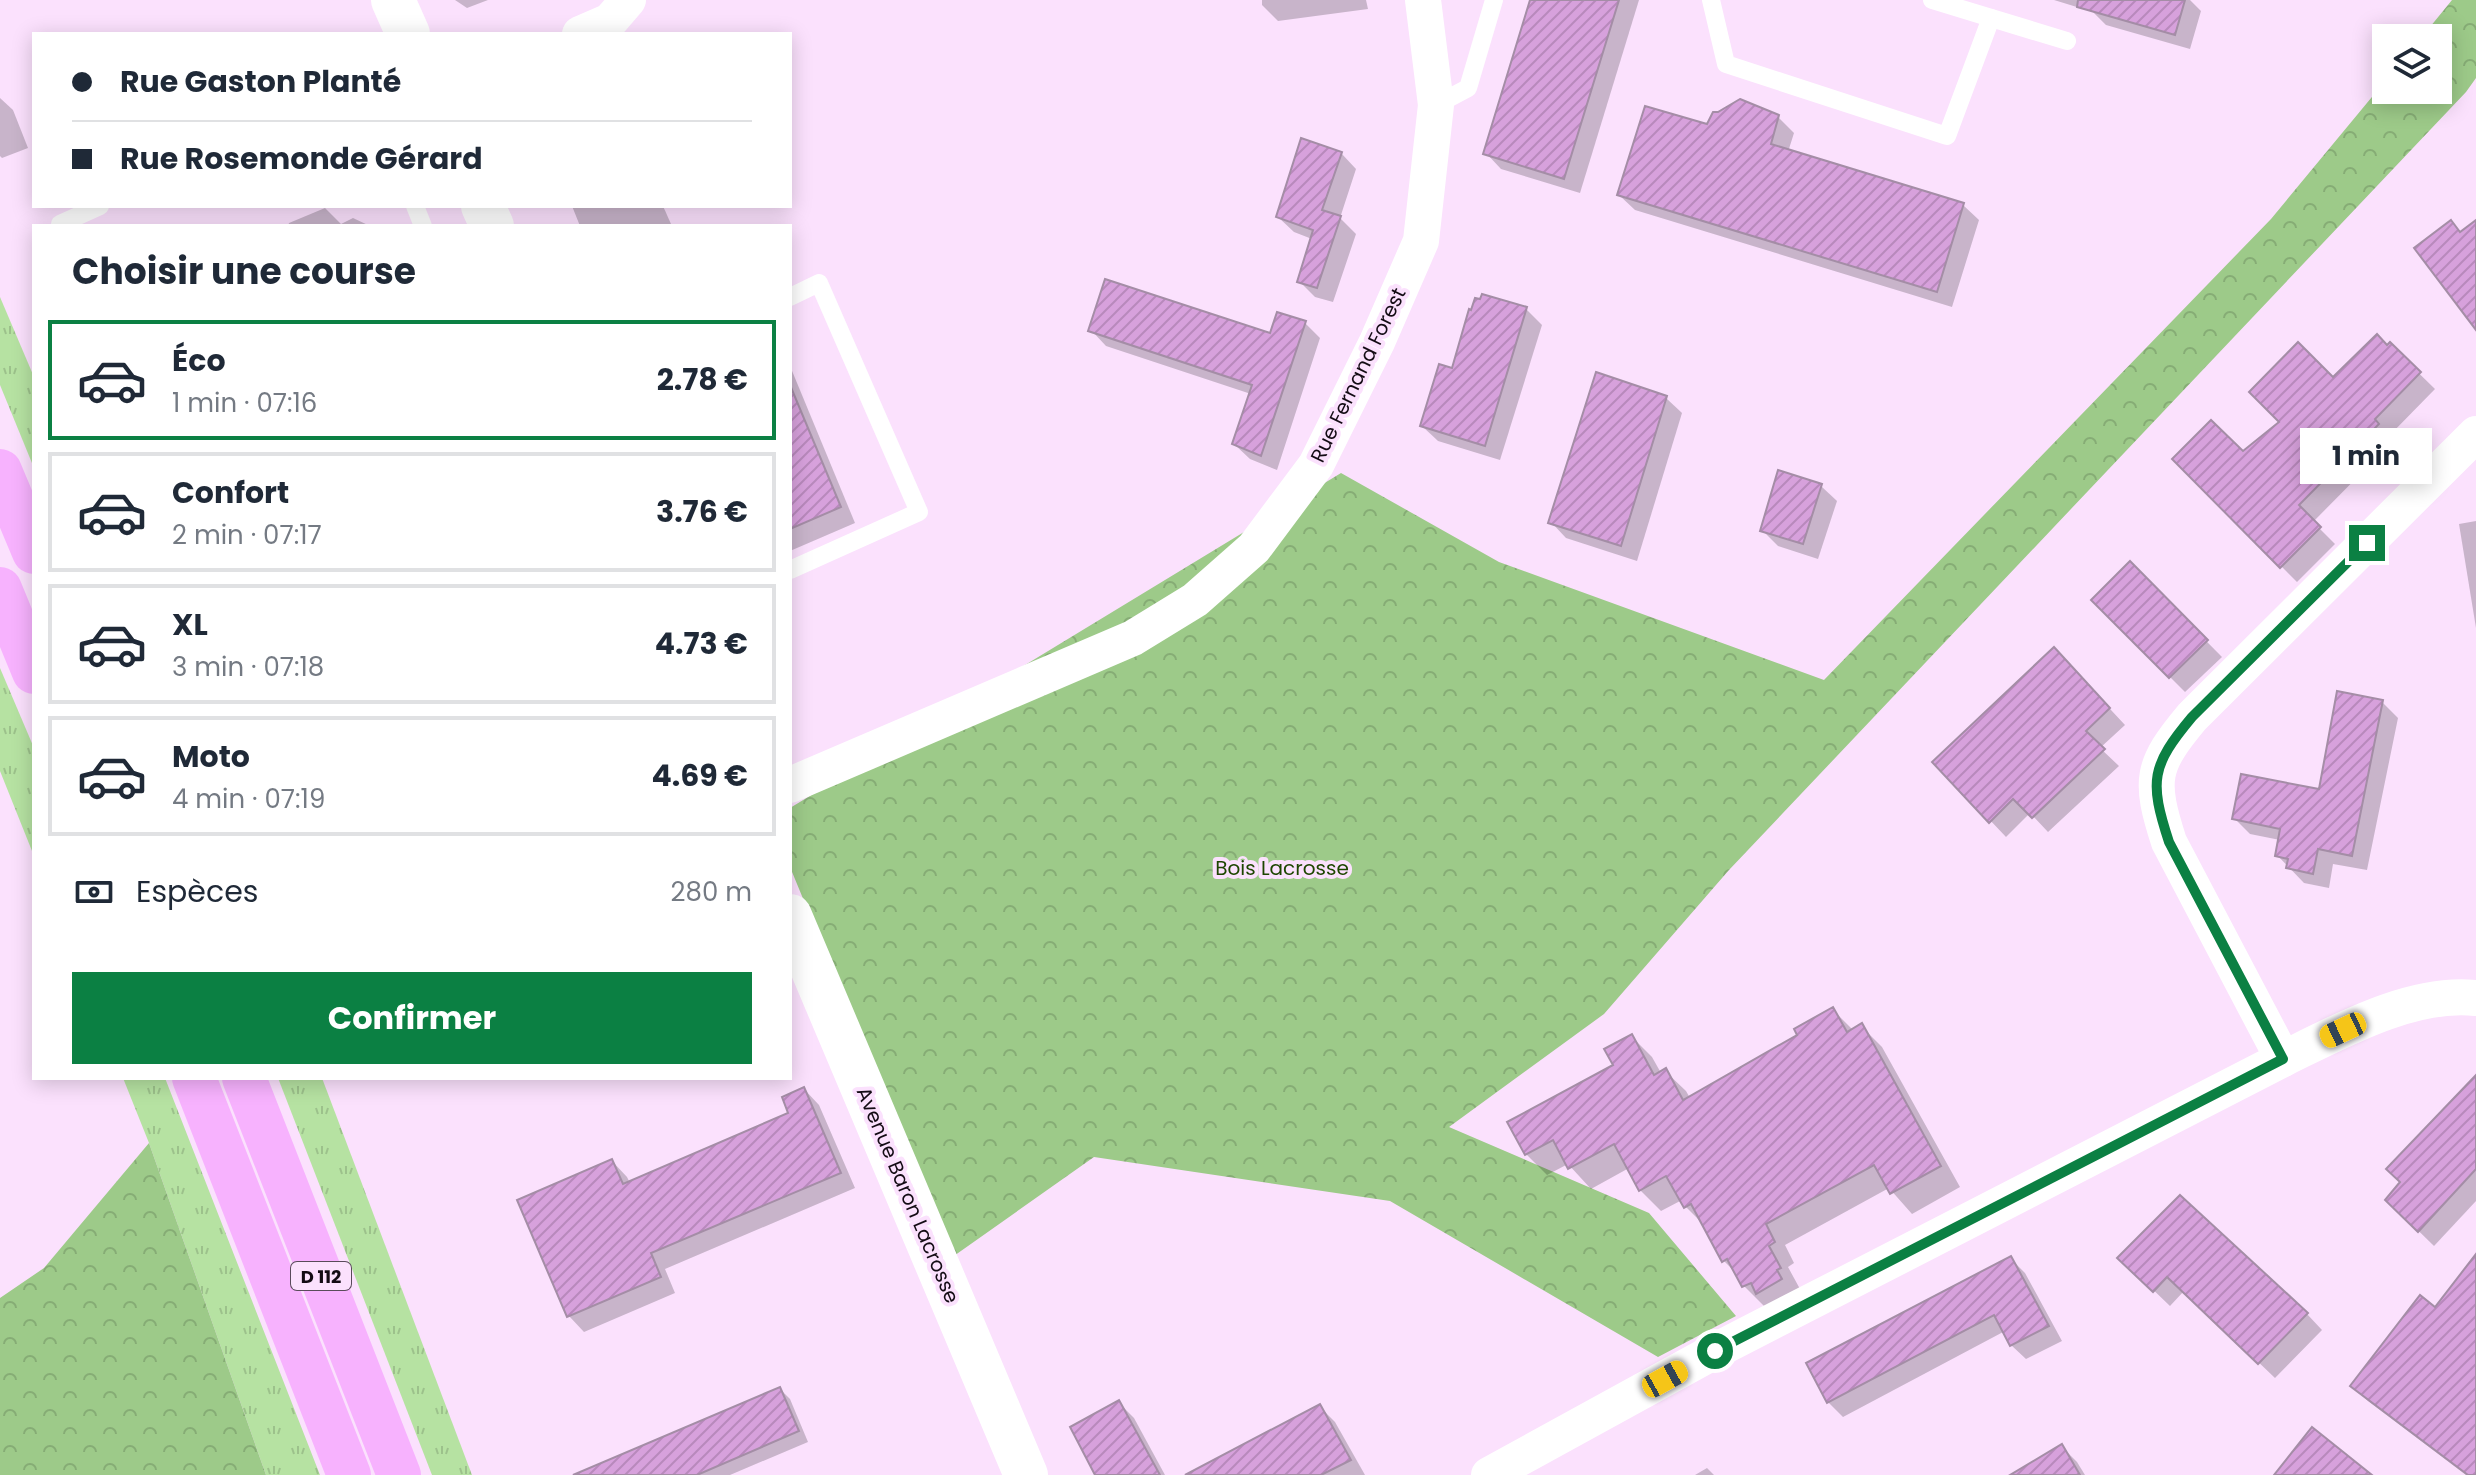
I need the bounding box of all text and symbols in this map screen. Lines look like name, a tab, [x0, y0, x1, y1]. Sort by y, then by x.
map controls	[2372, 24, 2452, 104]
button: layers	[2372, 24, 2452, 104]
text: Rue Gaston Planté	[120, 60, 401, 103]
text: Rue Rosemonde Gérard	[120, 137, 483, 180]
text: Choisir une course	[72, 246, 416, 297]
street label: Rue Fernand Forest	[1304, 283, 1412, 467]
text: Éco	[172, 339, 226, 382]
icon: car	[76, 344, 148, 416]
text: 2.78 €	[657, 358, 748, 401]
text: 1 min · 07:16	[172, 385, 317, 421]
callout: 1 min	[2301, 427, 2433, 483]
text: 1 min	[2332, 438, 2400, 474]
text: Confort	[172, 471, 289, 514]
icon: car	[76, 476, 148, 548]
text: 3.76 €	[656, 490, 748, 533]
text: 2 min · 07:17	[172, 517, 322, 553]
route end	[2349, 525, 2385, 561]
text: XL	[172, 603, 208, 646]
icon: car	[76, 608, 148, 680]
text: 4.73 €	[655, 622, 748, 665]
text: 3 min · 07:18	[172, 649, 324, 685]
text: Moto	[172, 735, 250, 778]
icon: car	[76, 740, 148, 812]
text: 4.69 €	[651, 754, 748, 797]
text: 4 min · 07:19	[172, 781, 325, 817]
park label: Bois Lacrosse	[1215, 854, 1349, 882]
icon: cash	[72, 870, 116, 914]
text: Espèces	[136, 870, 258, 913]
text: 280 m	[671, 874, 752, 910]
button: Confirmer	[72, 972, 752, 1064]
car	[2316, 1009, 2370, 1051]
street label: Avenue Baron Lacrosse	[850, 1083, 966, 1307]
road number: D 112	[291, 1262, 351, 1290]
route start	[1697, 1333, 1733, 1369]
car	[1638, 1357, 1692, 1401]

